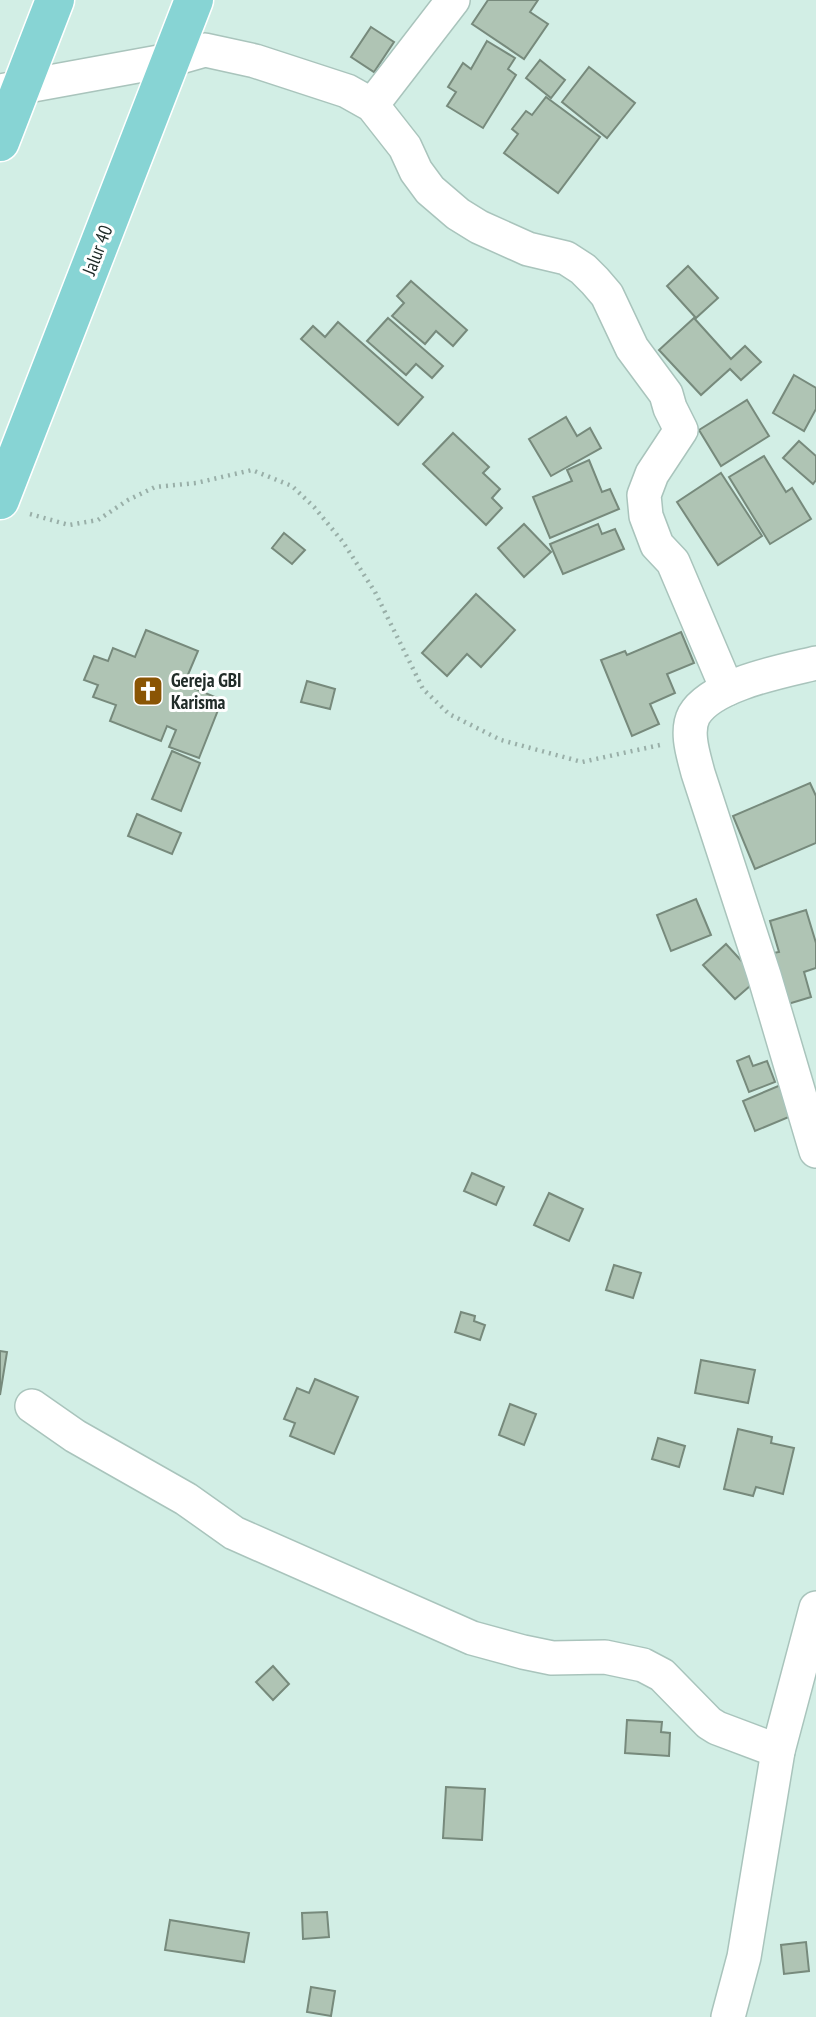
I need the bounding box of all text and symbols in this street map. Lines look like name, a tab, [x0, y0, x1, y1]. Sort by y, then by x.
street label: Jalur 40	[76, 222, 117, 279]
place label: Gereja GBI Karisma	[171, 668, 242, 714]
church icon: Gereja GBI Karisma	[131, 674, 165, 708]

